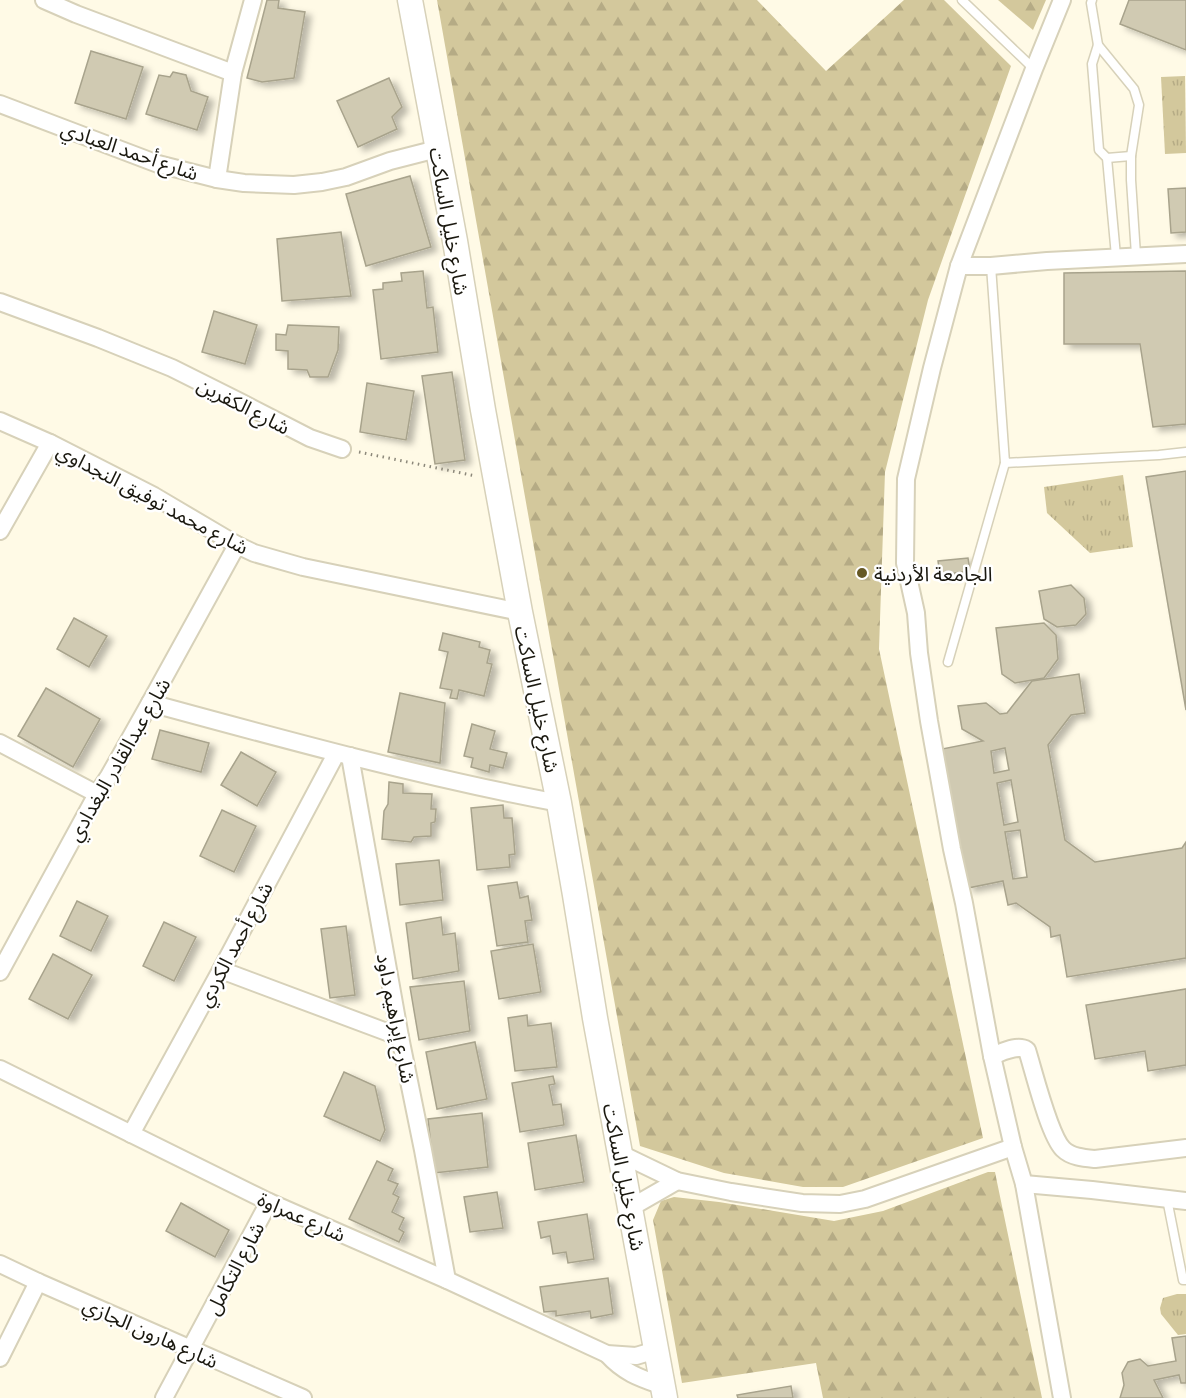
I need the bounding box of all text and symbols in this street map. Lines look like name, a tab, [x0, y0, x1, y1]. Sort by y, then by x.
street label: شارع أحمد العبادي	[57, 115, 202, 189]
street label: شارع خليل الساكت	[421, 145, 475, 297]
street label: شارع الكفرين	[192, 371, 294, 442]
street label: شارع محمد توفيق النجداوي	[51, 437, 253, 563]
place label: الجامعة الأردنية	[874, 561, 992, 586]
marker: الجامعة الأردنية	[855, 566, 869, 580]
street label: شارع خليل الساكت	[507, 623, 565, 776]
street label: شارع عبدالقادر البغدادي	[61, 673, 179, 847]
street label: شارع أحمد الكردي	[191, 878, 281, 1013]
street label: شارع إبراهيم داود	[369, 951, 421, 1086]
street label: شارع خليل الساكت	[595, 1101, 651, 1254]
street label: شارع عمراوة	[253, 1186, 350, 1250]
street label: شارع التكامل	[200, 1218, 272, 1320]
street label: شارع هارون الجازي	[78, 1291, 222, 1377]

